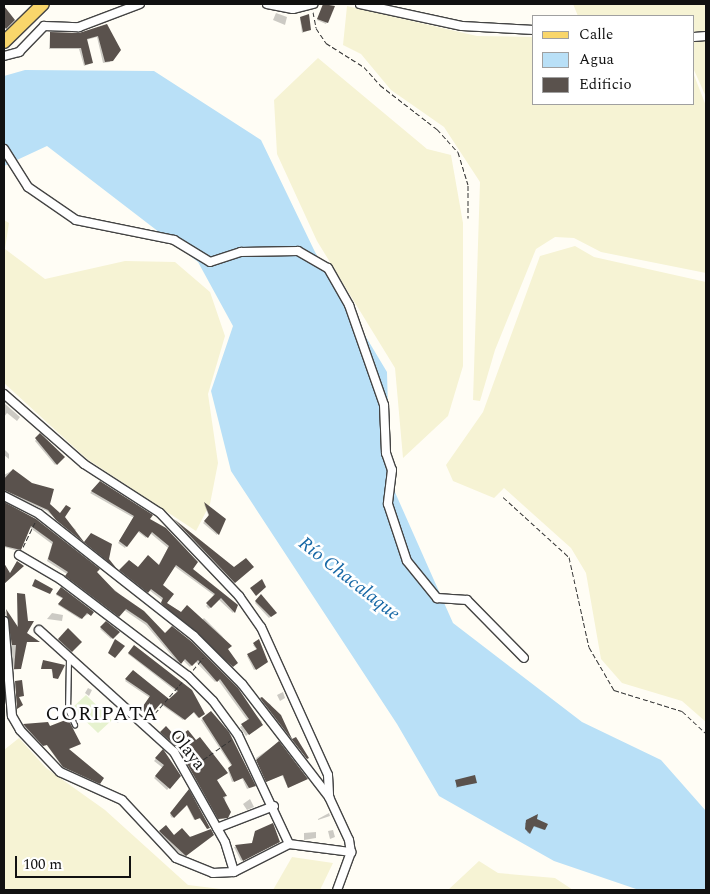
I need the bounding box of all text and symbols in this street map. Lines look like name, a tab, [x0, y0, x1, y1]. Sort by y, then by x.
legend	[532, 15, 695, 105]
text: Calle	[579, 23, 613, 46]
text: Agua	[579, 48, 614, 71]
text: Edificio	[579, 73, 632, 96]
water label: Río Chacalaque	[294, 532, 404, 626]
district label: CORIPATA	[44, 702, 160, 726]
street label: Olaya	[164, 725, 210, 775]
scale bar	[18, 846, 134, 878]
text: 100 m	[23, 853, 62, 876]

